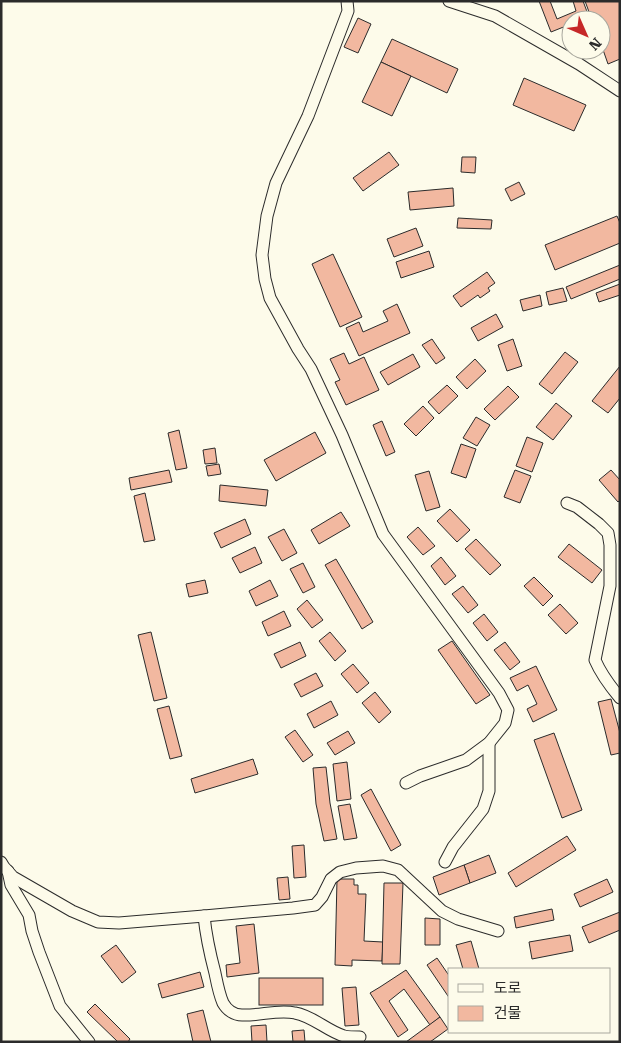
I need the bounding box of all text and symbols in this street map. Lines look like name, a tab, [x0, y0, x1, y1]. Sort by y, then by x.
north arrow	[561, 10, 611, 60]
text: N	[586, 35, 605, 54]
legend	[448, 968, 611, 1033]
text: 도로	[494, 979, 522, 997]
text: 건물	[494, 1004, 522, 1022]

